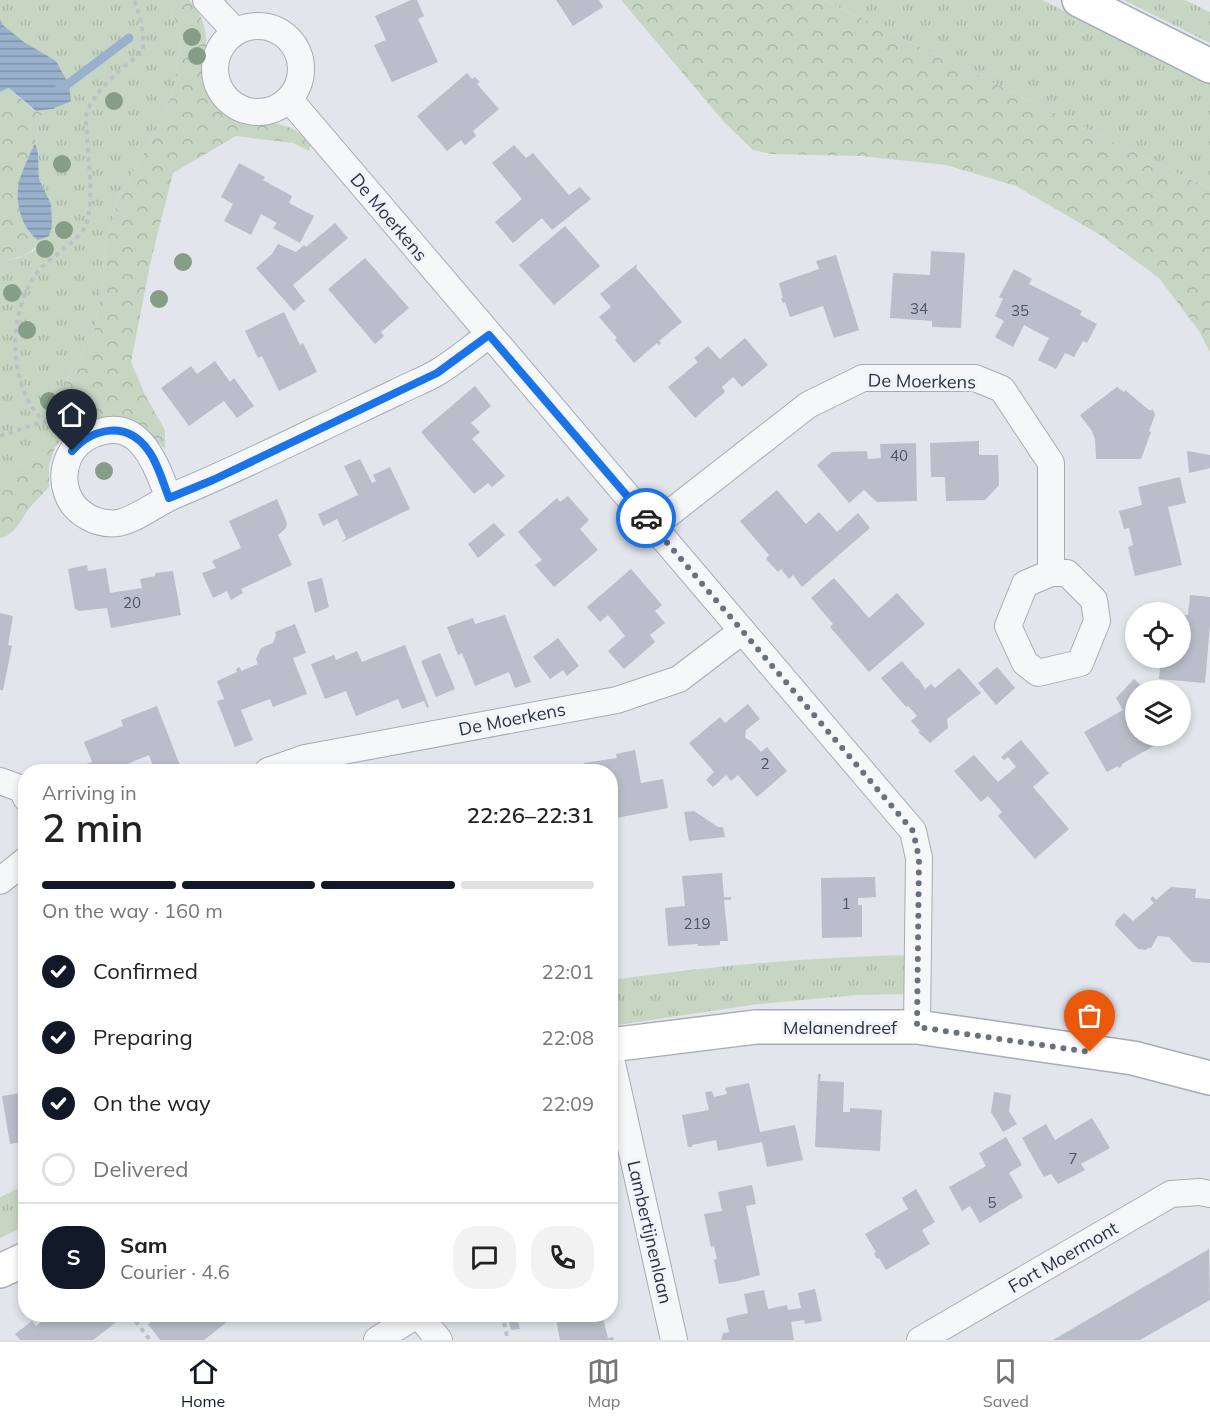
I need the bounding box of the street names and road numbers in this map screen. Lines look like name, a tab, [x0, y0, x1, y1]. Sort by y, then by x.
street label: De Moerkens	[345, 168, 433, 266]
street label: De Moerkens	[868, 369, 976, 393]
street label: De Moerkens	[457, 697, 567, 741]
street label: Melanendreef	[783, 1016, 898, 1039]
street label: Lambertijnenlaan	[622, 1158, 678, 1306]
street label: Fort Moermont	[1004, 1216, 1122, 1298]

